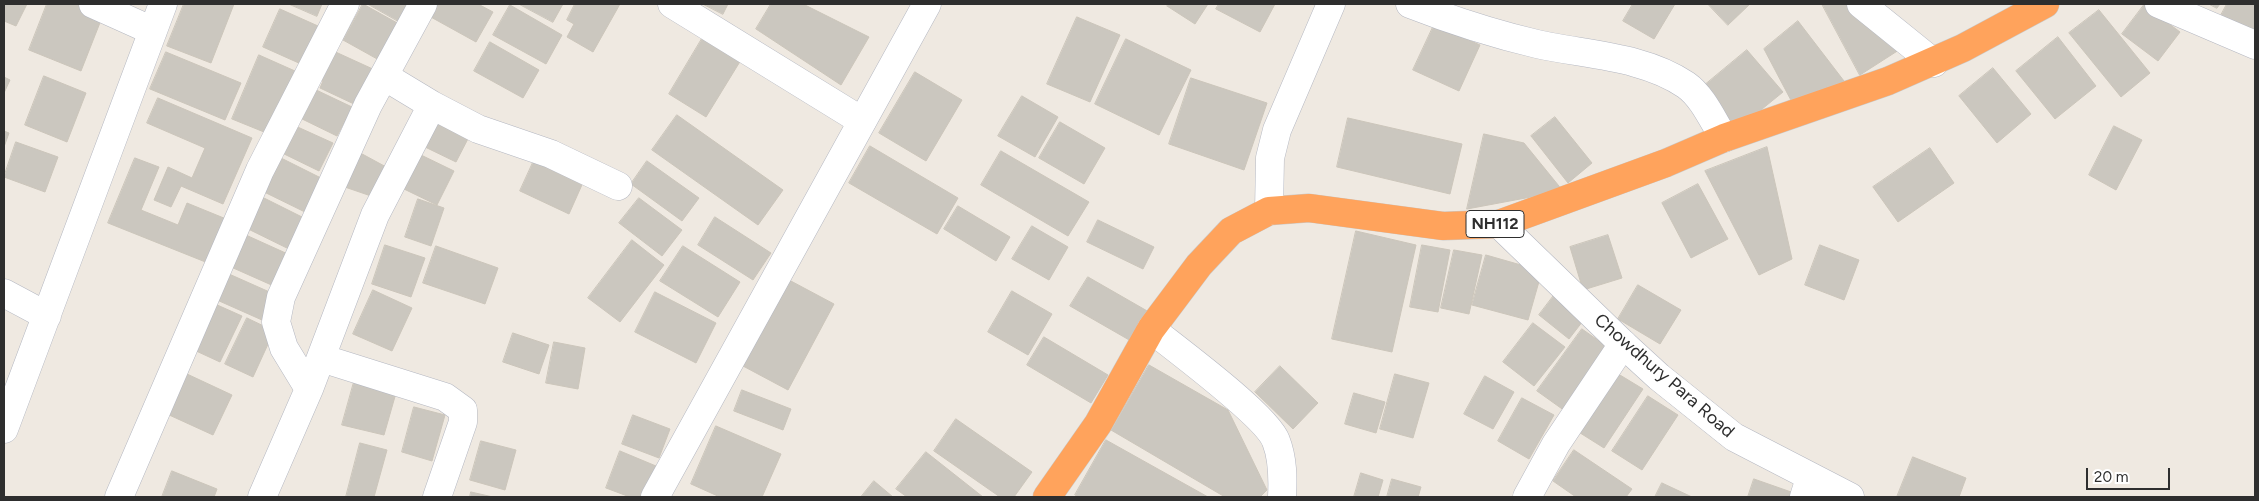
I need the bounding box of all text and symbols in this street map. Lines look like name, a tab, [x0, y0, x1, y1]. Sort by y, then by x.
road number: NH112	[1466, 210, 1524, 238]
street label: Chowdhury Para Road	[1590, 309, 1738, 443]
scale bar	[2089, 458, 2173, 490]
text: 20 m	[2094, 468, 2128, 486]

